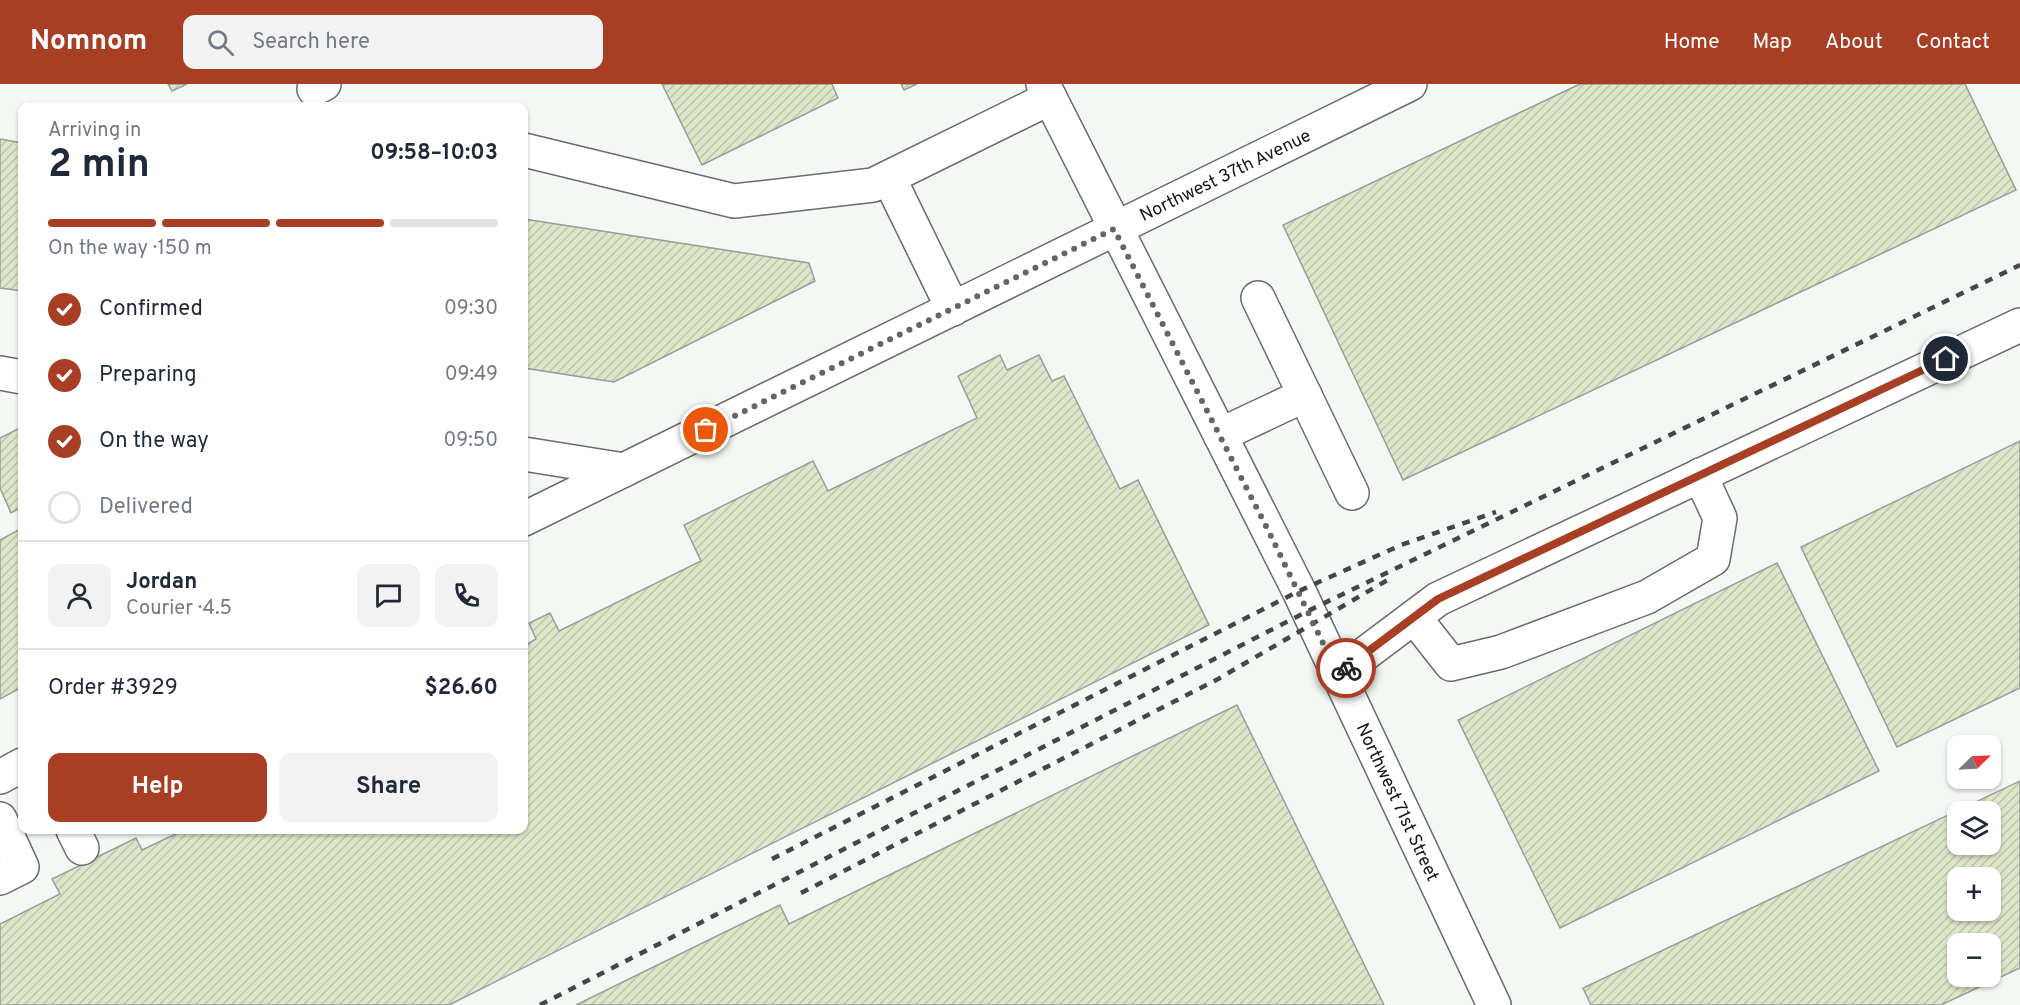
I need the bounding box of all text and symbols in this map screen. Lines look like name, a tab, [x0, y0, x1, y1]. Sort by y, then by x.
search box	[183, 15, 603, 69]
text: Nomnom	[30, 24, 147, 60]
icon: search	[204, 26, 237, 59]
text: Search here	[252, 29, 370, 56]
text: Home	[1664, 29, 1720, 56]
text: Map	[1753, 29, 1792, 56]
text: About	[1825, 29, 1883, 56]
text: Contact	[1916, 29, 1990, 56]
text: Arriving in	[48, 118, 141, 144]
street label: Northwest 37th Avenue	[1136, 125, 1315, 228]
text: 09:58–10:03	[370, 140, 498, 167]
text: 2 min	[48, 142, 150, 191]
text: On the way · 150 m	[48, 236, 212, 262]
icon: check	[48, 293, 81, 326]
text: Confirmed	[99, 296, 203, 323]
text: 09:30	[444, 296, 498, 322]
pin	[1920, 333, 1971, 384]
icon: home	[1929, 342, 1962, 375]
icon: check	[48, 359, 81, 392]
text: Preparing	[99, 362, 197, 389]
text: 09:49	[445, 362, 498, 388]
pin	[680, 404, 731, 455]
icon: bag	[689, 413, 722, 446]
icon: check	[48, 425, 81, 458]
text: On the way	[99, 428, 209, 455]
text: 09:50	[444, 428, 498, 454]
text: Delivered	[99, 494, 193, 521]
button: person	[48, 564, 111, 627]
button: chat	[357, 564, 420, 627]
button: phone	[435, 564, 498, 627]
text: Jordan	[126, 569, 197, 596]
text: Courier · 4.5	[126, 596, 232, 622]
courier	[1316, 638, 1376, 698]
icon: bike	[1330, 652, 1363, 685]
text: Order #3929	[48, 675, 178, 702]
text: $26.60	[424, 675, 498, 702]
street label: Northwest 71st Street	[1350, 720, 1443, 885]
north arrow	[1947, 735, 2001, 789]
map controls	[1947, 735, 2001, 987]
button: Help	[48, 753, 267, 822]
button: Share	[279, 753, 498, 822]
button: layers	[1947, 801, 2001, 855]
button: +	[1947, 867, 2001, 921]
button: −	[1947, 933, 2001, 987]

